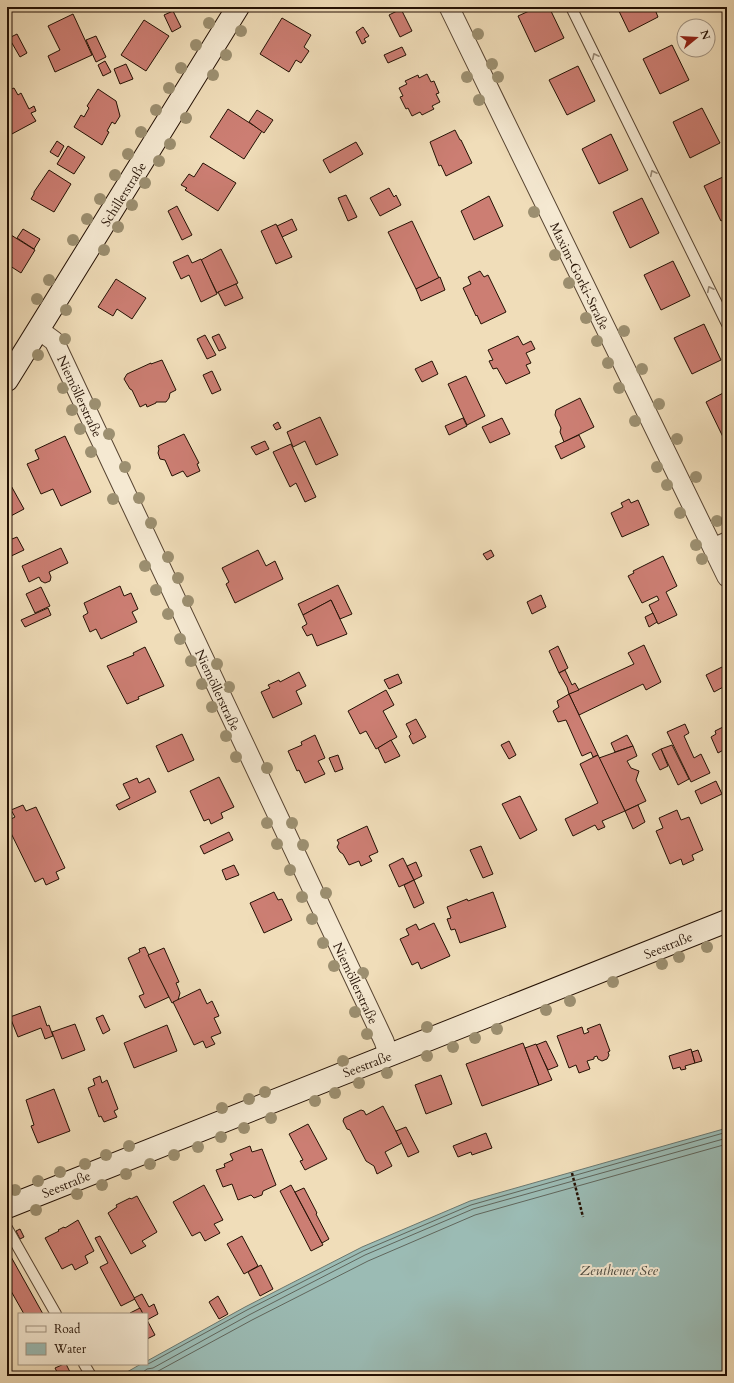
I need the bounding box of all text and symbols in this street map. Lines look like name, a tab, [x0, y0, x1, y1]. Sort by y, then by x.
north arrow	[676, 18, 716, 58]
text: N	[696, 28, 714, 42]
one-way arrow	[592, 53, 600, 60]
street label: Schillerstraße	[97, 159, 151, 230]
one-way arrow	[650, 169, 658, 177]
street label: Maxim-Gorki-Straße	[545, 220, 613, 333]
one-way arrow	[707, 286, 715, 294]
street label: Niemöllerstraße	[52, 353, 106, 440]
street label: Niemöllerstraße	[190, 647, 244, 734]
street label: Seestraße	[641, 928, 695, 964]
street label: Niemöllerstraße	[328, 940, 382, 1027]
street label: Seestraße	[340, 1047, 394, 1082]
street label: Seestraße	[39, 1167, 93, 1203]
water label: Zeuthener See	[580, 1261, 659, 1280]
legend	[18, 1313, 148, 1365]
text: Road	[54, 1321, 81, 1337]
text: Water	[53, 1341, 87, 1357]

